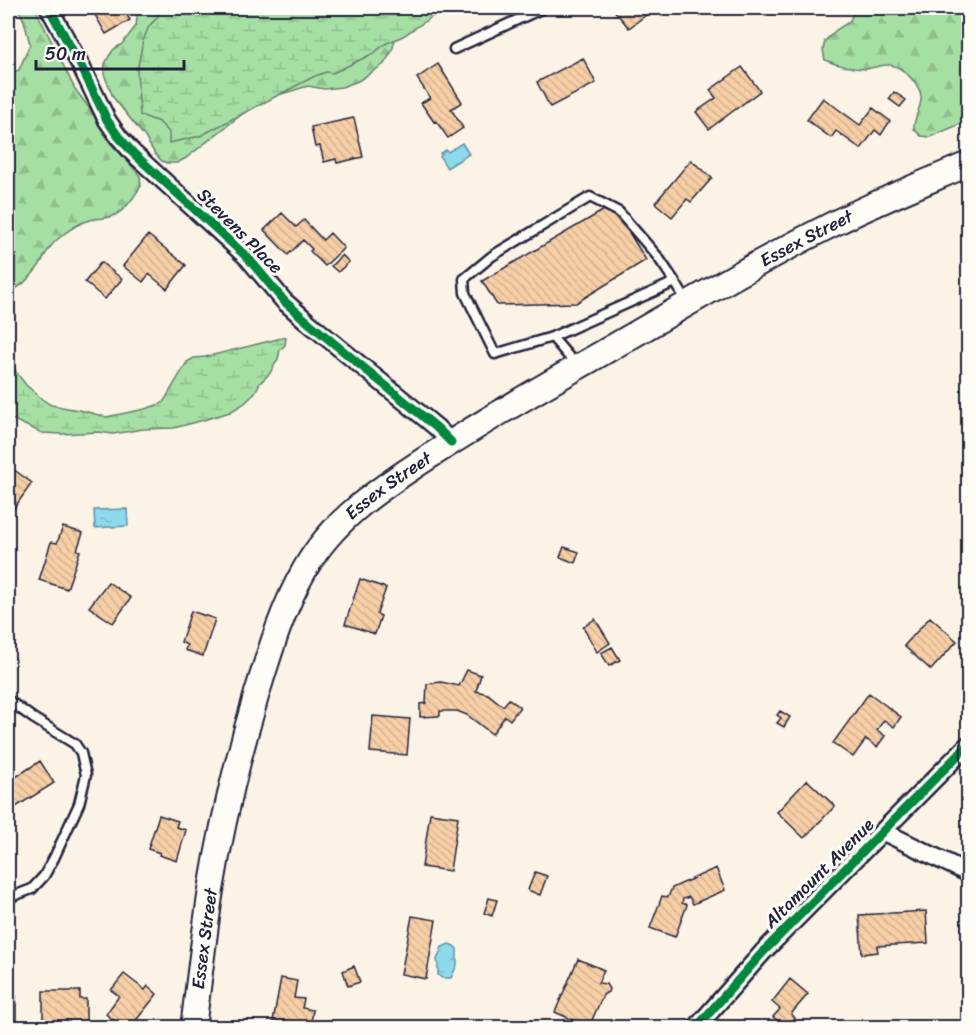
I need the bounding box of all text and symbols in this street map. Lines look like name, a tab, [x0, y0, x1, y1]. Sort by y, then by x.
scale bar	[36, 33, 184, 71]
text: 50 m	[45, 38, 86, 70]
street label: Stevens Place	[189, 180, 291, 282]
street label: Essex Street	[754, 200, 859, 276]
street label: Essex Street	[337, 442, 439, 528]
street label: Altamount Avenue	[755, 810, 882, 937]
street label: Essex Street	[182, 885, 227, 991]

